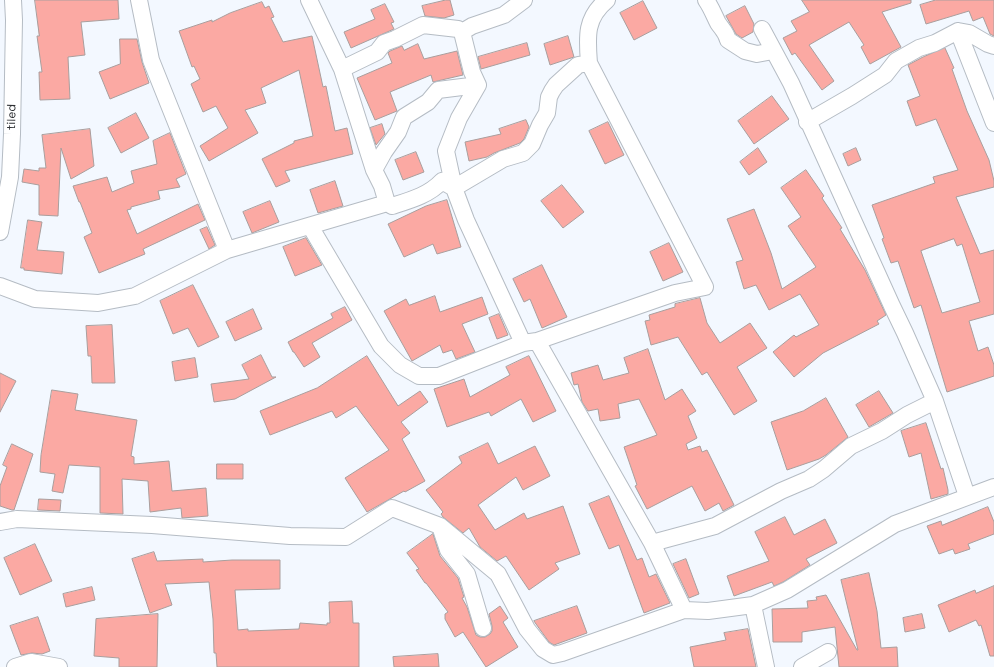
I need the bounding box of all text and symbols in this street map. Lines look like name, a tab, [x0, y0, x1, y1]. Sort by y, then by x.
street label: tiled	[5, 104, 19, 130]

